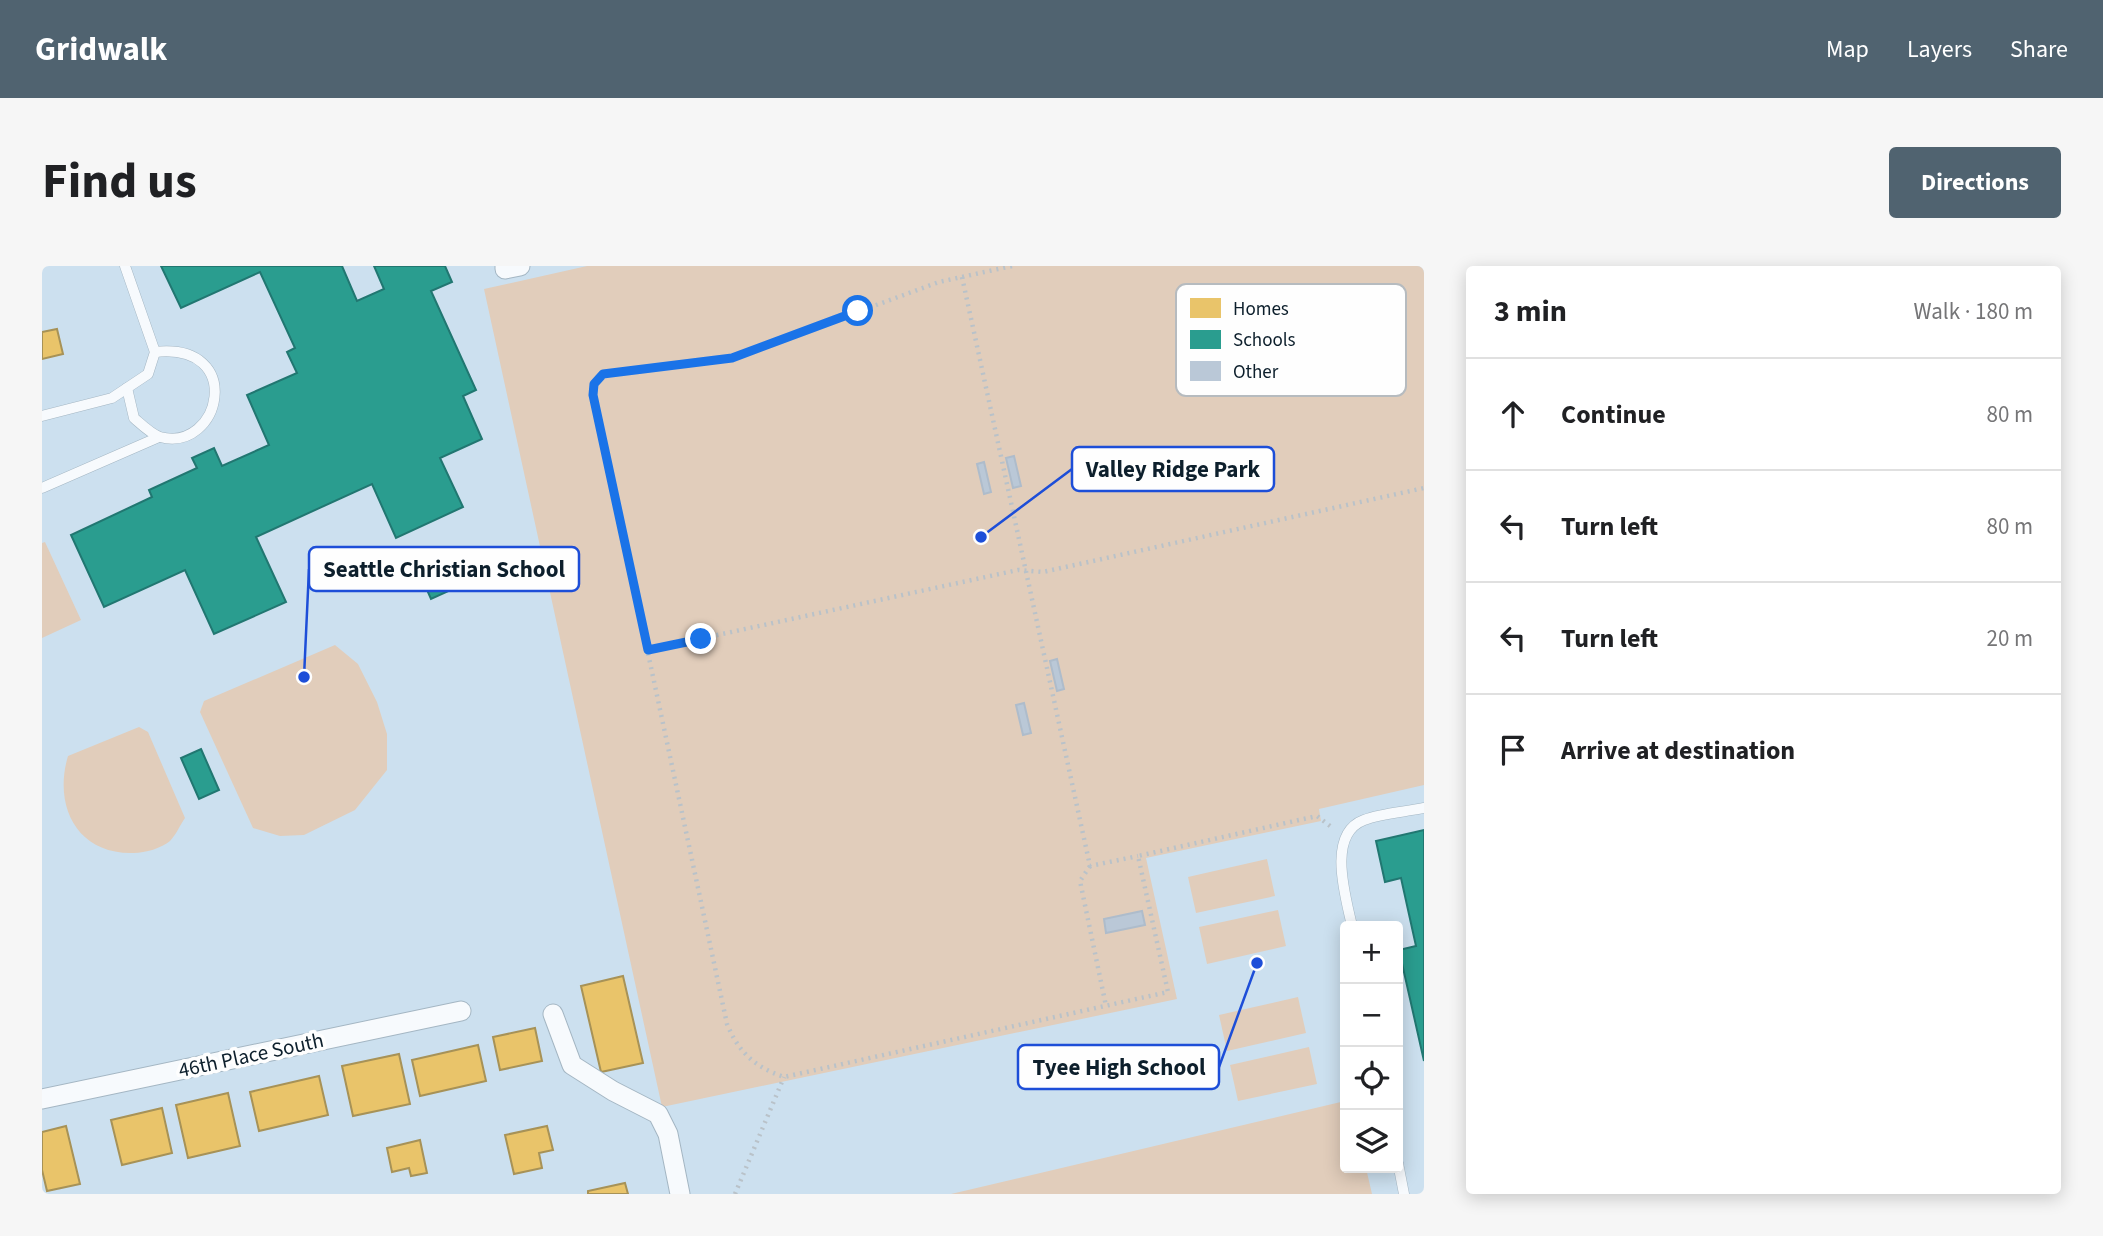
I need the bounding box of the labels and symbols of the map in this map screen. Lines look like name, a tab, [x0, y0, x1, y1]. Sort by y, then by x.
legend	[1176, 284, 1406, 396]
route start	[842, 295, 873, 326]
text: Homes	[1233, 296, 1289, 323]
text: Schools	[1233, 327, 1296, 354]
text: Other	[1233, 359, 1279, 386]
callout: Valley Ridge Park	[1072, 447, 1274, 491]
text: Valley Ridge Park	[1085, 453, 1261, 486]
callout: Seattle Christian School	[309, 547, 579, 591]
text: Seattle Christian School	[323, 553, 565, 586]
route end	[685, 623, 716, 654]
street label: 46th Place South	[176, 1025, 326, 1085]
callout: Tyee High School	[1018, 1045, 1219, 1089]
text: Tyee High School	[1032, 1051, 1206, 1084]

